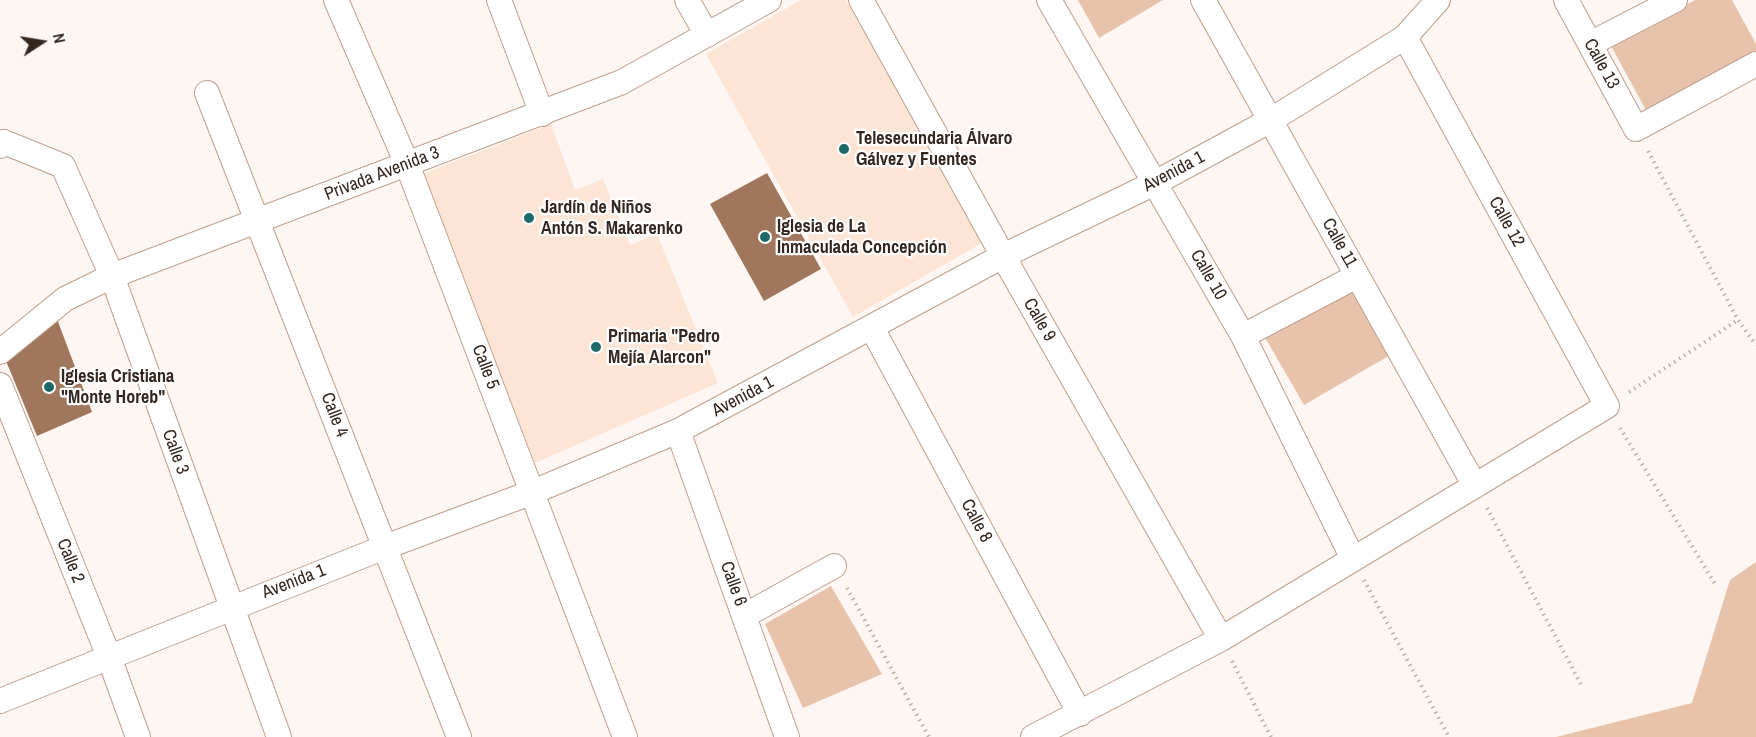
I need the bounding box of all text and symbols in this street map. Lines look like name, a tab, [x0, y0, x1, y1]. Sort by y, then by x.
north arrow	[12, 12, 72, 72]
text: N	[48, 31, 71, 45]
street label: Calle 13	[1578, 35, 1624, 93]
place label: Telesecundaria Álvaro Gálvez y Fuentes	[856, 128, 1012, 170]
street label: Privada Avenida 3	[322, 142, 442, 206]
marker: Telesecundaria Álvaro Gálvez y Fuentes	[837, 142, 851, 156]
street label: Avenida 1	[1140, 147, 1208, 197]
street label: Calle 12	[1483, 193, 1529, 251]
place label: Jardín de Niños Antón S. Makarenko	[541, 197, 683, 240]
marker: Jardín de Niños Antón S. Makarenko	[522, 211, 536, 225]
street label: Calle 11	[1317, 215, 1361, 271]
place label: Iglesia de La Inmaculada Concepción	[777, 216, 947, 258]
marker: Iglesia de La Inmaculada Concepción	[758, 230, 772, 244]
street label: Calle 10	[1185, 246, 1231, 304]
street label: Calle 9	[1018, 295, 1060, 345]
place label: Primaria "Pedro Mejía Alarcon"	[608, 326, 720, 368]
marker: Primaria "Pedro Mejía Alarcon"	[589, 340, 603, 354]
street label: Calle 5	[467, 342, 503, 392]
place label: Iglesia Cristiana "Monte Horeb"	[61, 366, 174, 409]
street label: Avenida 1	[709, 372, 777, 422]
marker: Iglesia Cristiana "Monte Horeb"	[42, 380, 56, 394]
street label: Calle 4	[316, 390, 352, 440]
street label: Calle 3	[157, 427, 193, 477]
street label: Calle 8	[956, 496, 996, 546]
street label: Calle 2	[51, 536, 89, 586]
street label: Calle 6	[715, 559, 751, 609]
street label: Avenida 1	[259, 560, 329, 604]

